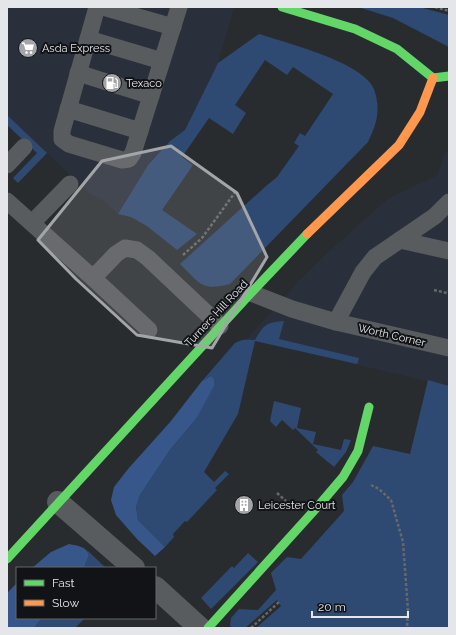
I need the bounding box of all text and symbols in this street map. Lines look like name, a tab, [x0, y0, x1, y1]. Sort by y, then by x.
supermarket icon: Asda Express	[17, 37, 39, 59]
place label: Asda Express	[42, 42, 110, 55]
fuel station icon: Texaco	[101, 72, 123, 94]
place label: Texaco	[126, 77, 162, 90]
street label: Turners Hill Road	[182, 277, 251, 349]
street label: Worth Corner	[357, 321, 427, 350]
building icon: Leicester Court	[233, 494, 255, 516]
place label: Leicester Court	[258, 499, 336, 512]
legend	[16, 567, 156, 619]
text: Fast	[52, 576, 75, 590]
scale bar	[312, 593, 408, 619]
text: Slow	[52, 596, 79, 610]
text: 20 m	[318, 600, 346, 614]

